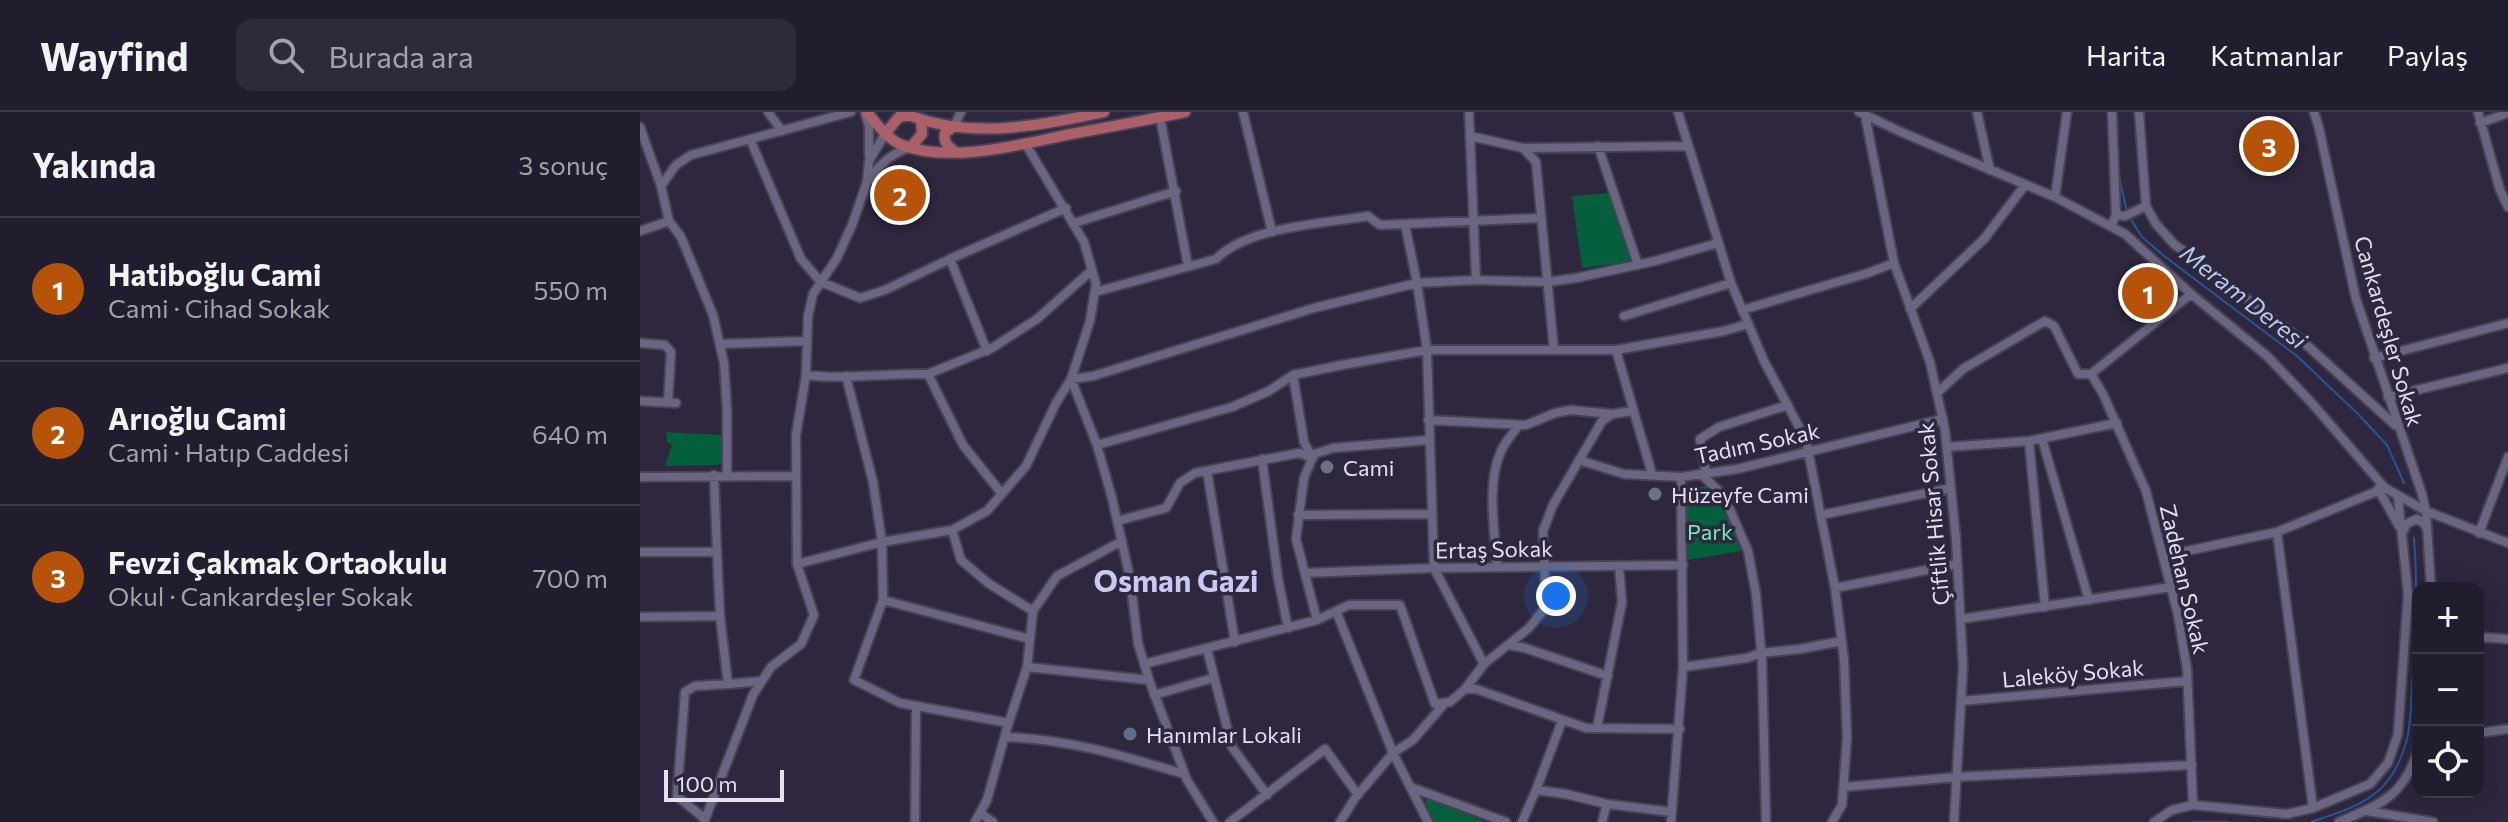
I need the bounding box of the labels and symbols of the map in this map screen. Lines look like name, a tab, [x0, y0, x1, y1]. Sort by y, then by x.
pin: 3	[2243, 116, 2295, 176]
pin: 2	[874, 165, 926, 225]
street label: Cankardeşler Sokak	[2349, 233, 2429, 429]
water label: Meram Deresi	[2175, 238, 2314, 355]
pin: 1	[2122, 263, 2174, 323]
street label: Tadım Sokak	[1692, 417, 1822, 469]
street label: Çiftlik Hisar Sokak	[1912, 421, 1954, 607]
place label: Cami	[1343, 454, 1394, 481]
marker: Cami	[1318, 458, 1336, 476]
place label: Hüzeyfe Cami	[1671, 481, 1809, 508]
marker: Hüzeyfe Cami	[1646, 485, 1664, 503]
street label: Zadehan Sokak	[2155, 501, 2215, 657]
park label: Park	[1687, 518, 1733, 545]
street label: Ertaş Sokak	[1435, 534, 1553, 564]
district label: Osman Gazi	[1094, 561, 1258, 598]
your location	[1536, 576, 1576, 616]
street label: Laleköy Sokak	[2001, 653, 2145, 693]
place label: Hanımlar Lokali	[1146, 721, 1302, 748]
marker: Hanımlar Lokali	[1121, 725, 1139, 743]
scale bar	[664, 766, 784, 802]

